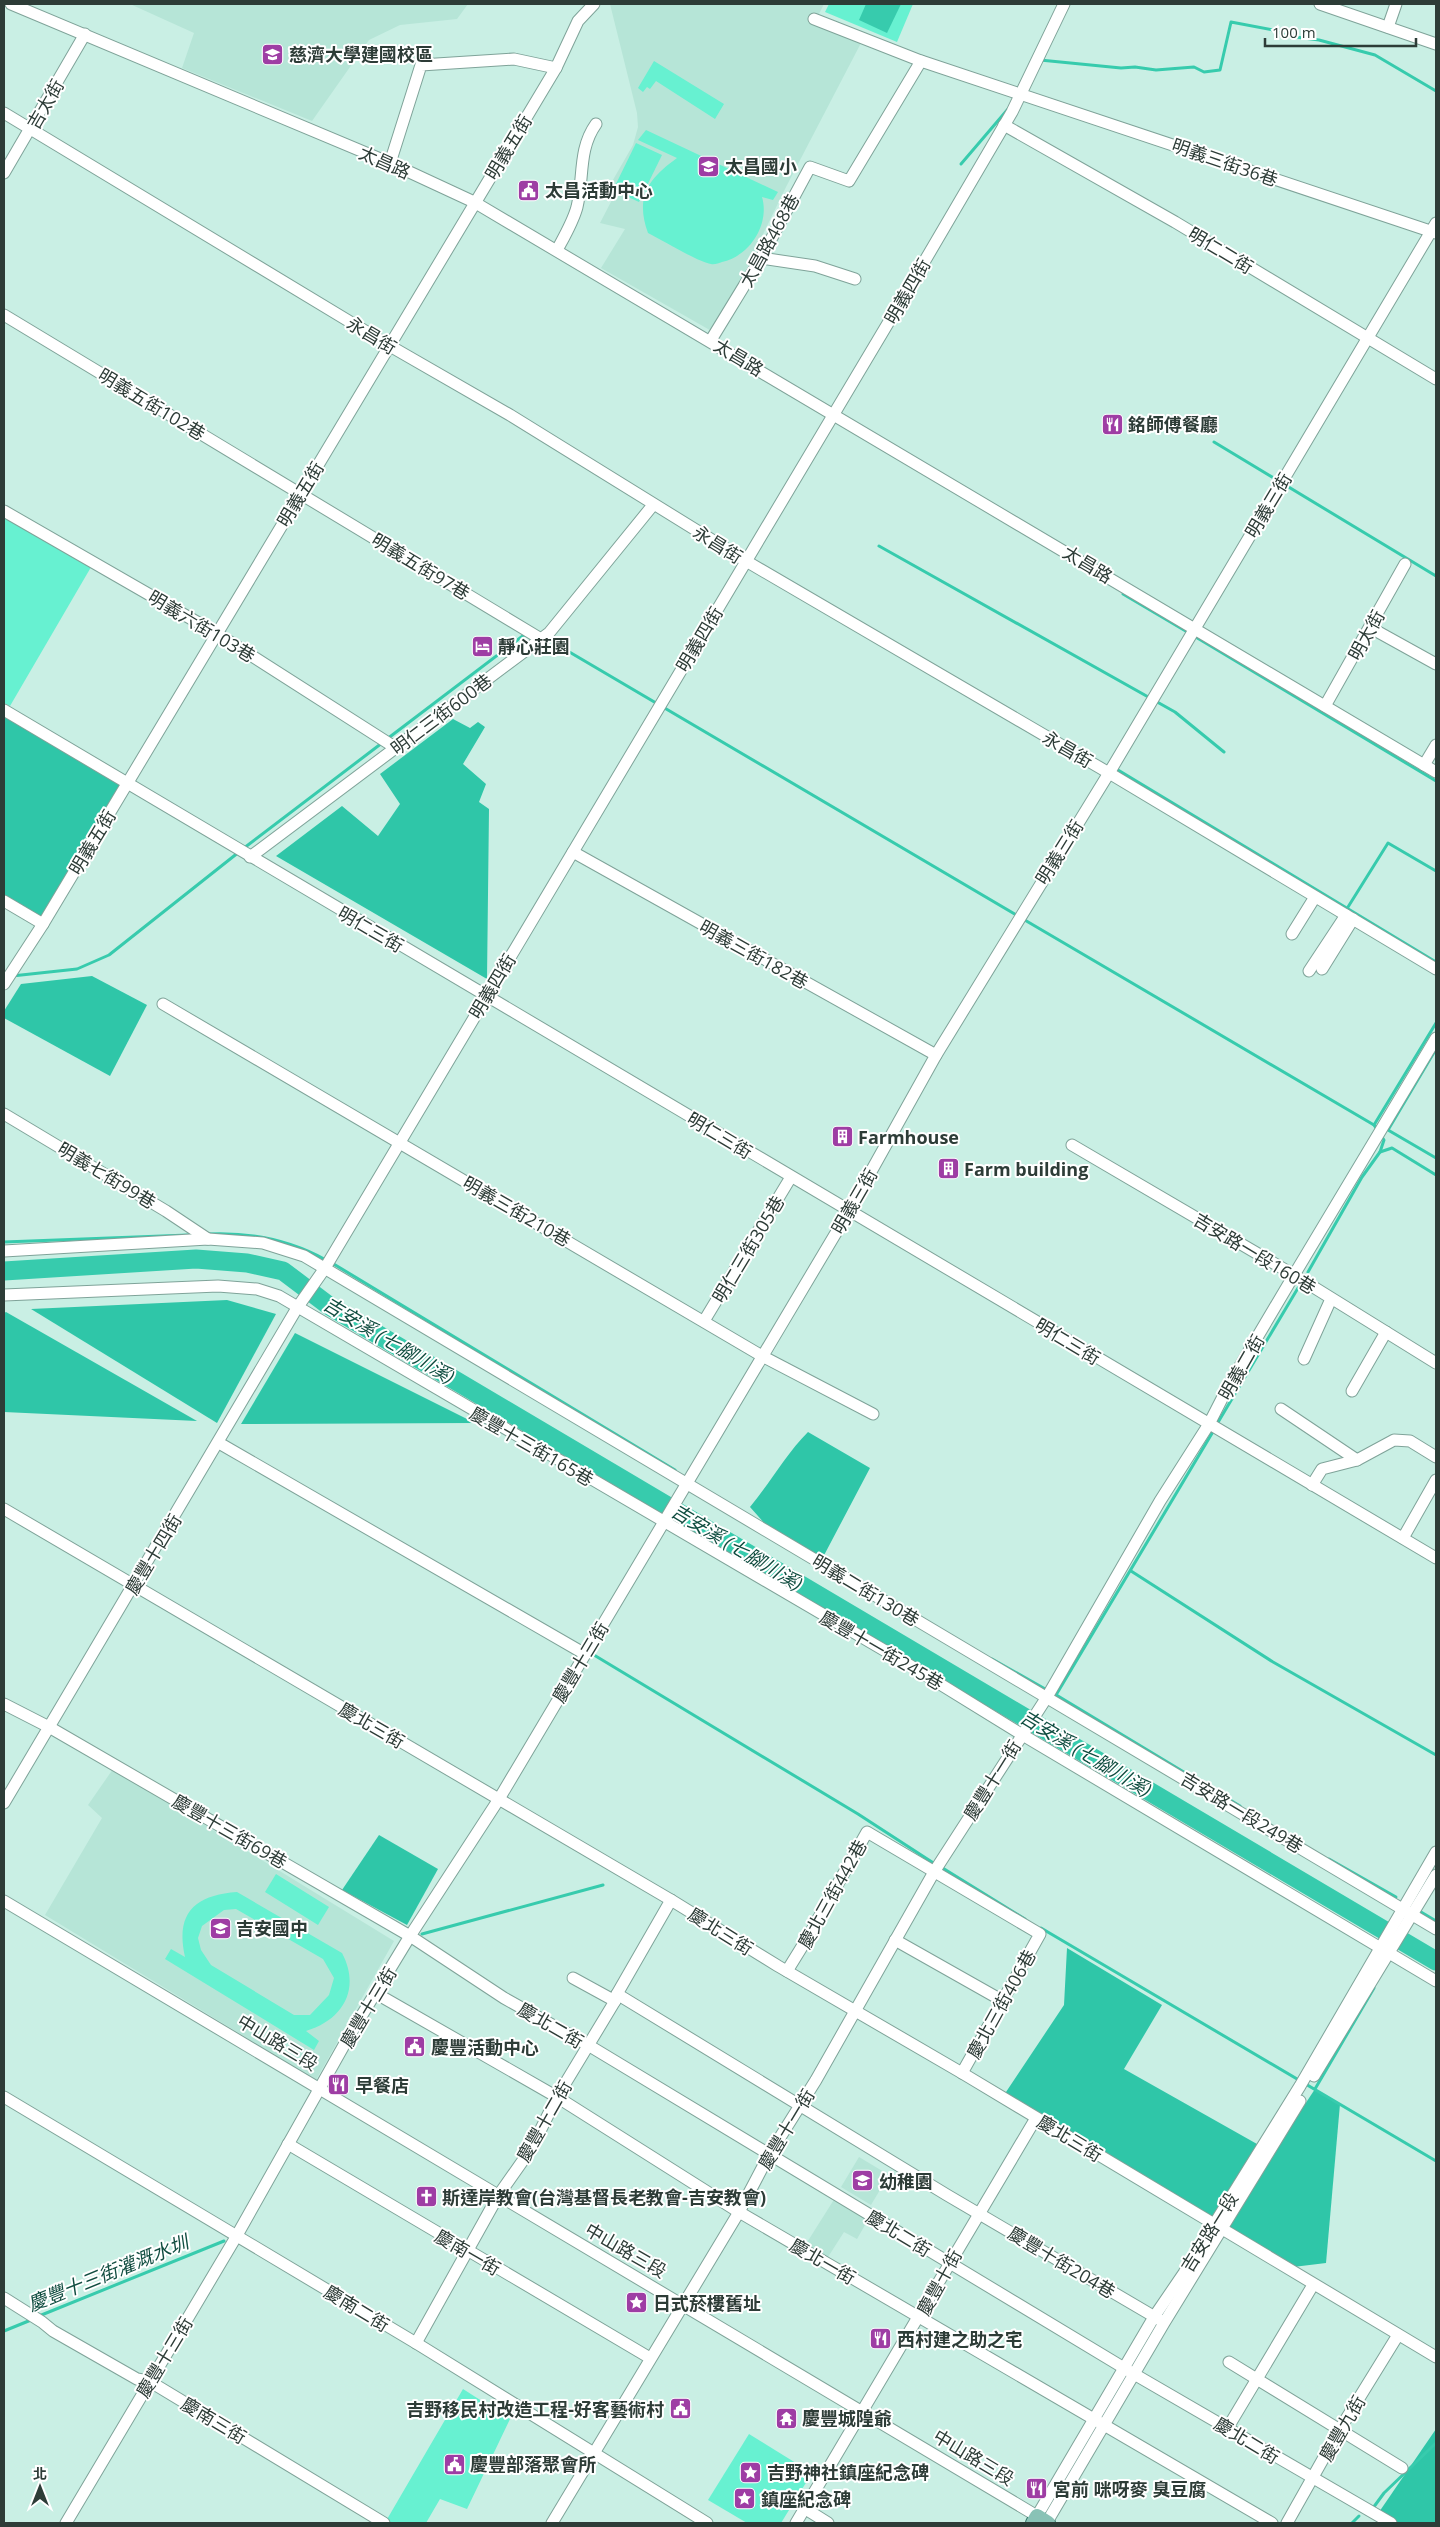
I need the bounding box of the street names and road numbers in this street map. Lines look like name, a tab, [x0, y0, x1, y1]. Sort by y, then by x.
street label: 吉太街	[21, 75, 69, 133]
street label: 明義五街	[479, 110, 537, 184]
street label: 明義三街36巷	[1169, 133, 1281, 191]
street label: 太昌路	[355, 140, 415, 184]
street label: 太昌路468巷	[734, 189, 804, 291]
street label: 明仁二街	[1184, 221, 1258, 279]
street label: 明義四街	[879, 254, 935, 328]
street label: 永昌街	[343, 311, 401, 359]
street label: 太昌路	[710, 333, 768, 381]
street label: 明義五街102巷	[94, 363, 210, 445]
street label: 明義五街	[271, 457, 329, 531]
street label: 明義三街	[1239, 468, 1297, 542]
street label: 永昌街	[689, 520, 747, 568]
street label: 明義五街97巷	[367, 527, 475, 605]
street label: 太昌路	[1059, 540, 1117, 588]
street label: 明義六街103巷	[144, 585, 260, 667]
street label: 明義四街	[670, 602, 728, 676]
street label: 明太街	[1342, 606, 1390, 664]
street label: 明仁三街600巷	[386, 668, 496, 760]
street label: 永昌街	[1039, 725, 1097, 773]
street label: 明義五街	[63, 805, 121, 879]
street label: 明義三街	[1030, 815, 1088, 889]
street label: 明仁三街	[334, 901, 408, 957]
street label: 明義三街182巷	[695, 914, 813, 994]
street label: 明義四街	[463, 949, 521, 1023]
street label: 明仁三街	[683, 1106, 757, 1164]
street label: 明義七街99巷	[53, 1136, 161, 1214]
street label: 明義三街	[826, 1164, 882, 1238]
street label: 明義三街210巷	[459, 1170, 575, 1252]
street label: 明仁三街305巷	[707, 1191, 789, 1307]
street label: 吉安路一段160巷	[1189, 1207, 1321, 1299]
street label: 明仁三街	[1031, 1312, 1105, 1370]
street label: 明義二街	[1213, 1330, 1269, 1404]
street label: 慶豐十三街165巷	[466, 1401, 598, 1491]
street label: 慶豐十四街	[120, 1509, 186, 1599]
street label: 明義二街130巷	[808, 1549, 924, 1631]
street label: 慶豐十一街245巷	[816, 1605, 948, 1695]
street label: 慶豐十三街	[547, 1617, 613, 1707]
street label: 慶北三街	[335, 1697, 409, 1753]
street label: 慶豐十一街	[958, 1735, 1026, 1825]
street label: 吉安路一段249巷	[1176, 1766, 1308, 1858]
street label: 慶豐十三街69巷	[168, 1788, 292, 1874]
street label: 慶北三街442巷	[792, 1835, 872, 1953]
street label: 慶北三街	[684, 1902, 758, 1960]
street label: 慶北三街406巷	[961, 1945, 1041, 2063]
street label: 慶豐十三街	[335, 1962, 401, 2052]
street label: 慶北二街	[514, 1997, 588, 2053]
street label: 中山路三段	[233, 2009, 323, 2075]
street label: 慶豐十二街	[511, 2076, 577, 2166]
street label: 慶豐十一街	[753, 2084, 819, 2174]
street label: 慶北三街	[1033, 2109, 1107, 2167]
street label: 吉安路一段	[1175, 2187, 1243, 2277]
street label: 慶北二街	[862, 2204, 936, 2262]
street label: 中山路三段	[581, 2217, 671, 2283]
street label: 慶豐十街204巷	[1004, 2221, 1120, 2303]
street label: 慶南一街	[431, 2224, 505, 2280]
street label: 慶北一街	[786, 2233, 860, 2289]
street label: 慶豐十街	[911, 2245, 967, 2319]
street label: 慶南二街	[320, 2279, 394, 2337]
street label: 慶豐十三街	[131, 2312, 197, 2402]
street label: 慶南三街	[177, 2391, 251, 2449]
street label: 慶豐九街	[1314, 2391, 1370, 2465]
street label: 慶北二街	[1210, 2411, 1284, 2469]
street label: 中山路三段	[929, 2424, 1019, 2490]

